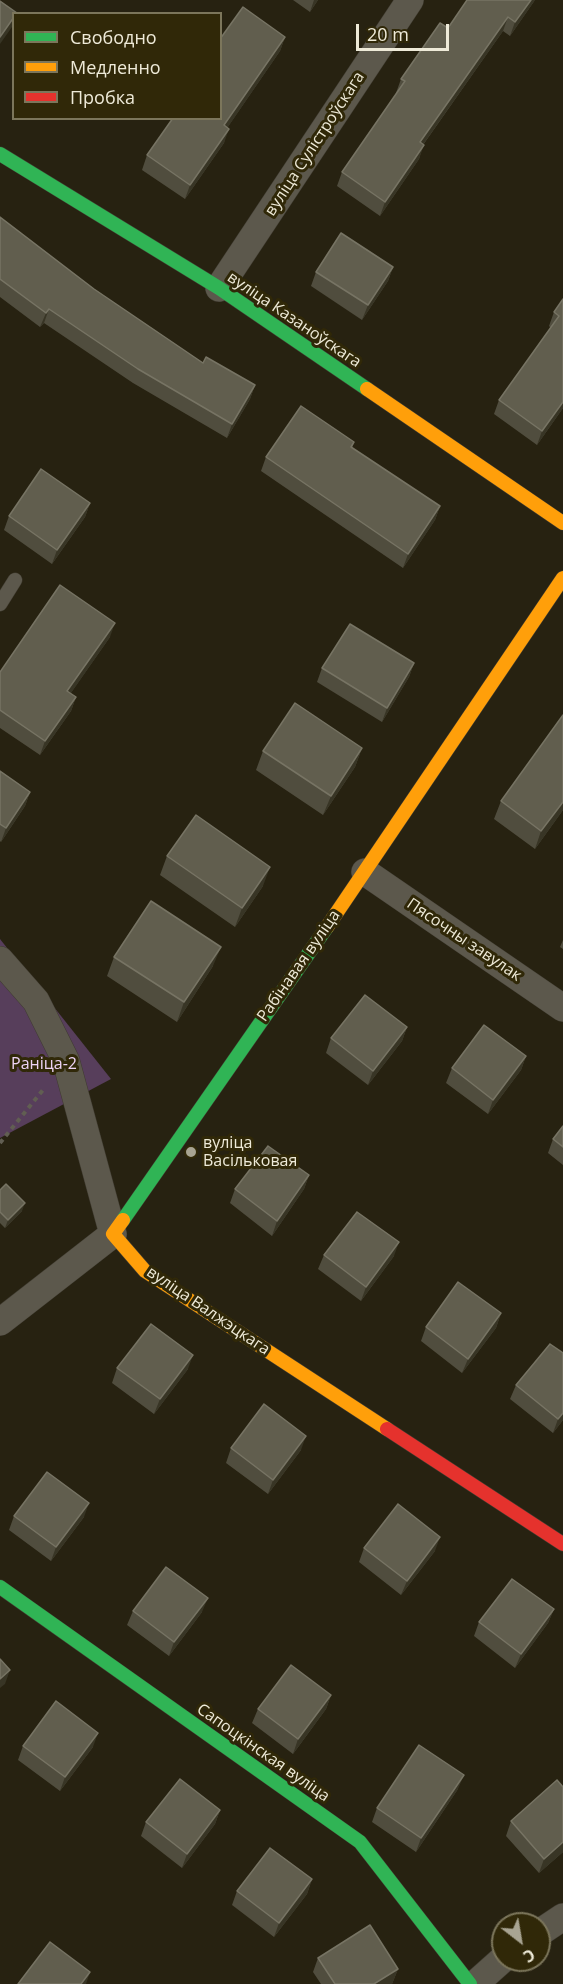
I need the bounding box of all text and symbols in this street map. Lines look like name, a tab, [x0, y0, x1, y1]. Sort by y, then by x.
legend	[12, 12, 222, 120]
scale bar	[359, 12, 452, 50]
text: 20 m	[367, 22, 409, 46]
text: Свободно	[70, 25, 157, 49]
text: Медленно	[70, 55, 161, 79]
street label: вуліца Сулістроўскага	[261, 68, 369, 220]
text: Пробка	[70, 85, 135, 109]
street label: вуліца Казаноўскага	[224, 268, 364, 372]
street label: Пясочны завулак	[403, 895, 525, 985]
street label: Рабінавая вуліца	[253, 907, 345, 1025]
park label: Раніца-2	[11, 1054, 77, 1074]
place label: вуліца Васільковая	[203, 1133, 297, 1171]
marker: вуліца Васільковая	[184, 1145, 198, 1159]
street label: вуліца Валжэцкага	[143, 1263, 273, 1359]
street label: Сапоцкінская вуліца	[193, 1700, 333, 1806]
north arrow	[491, 1912, 551, 1972]
text: С	[519, 1944, 539, 1968]

